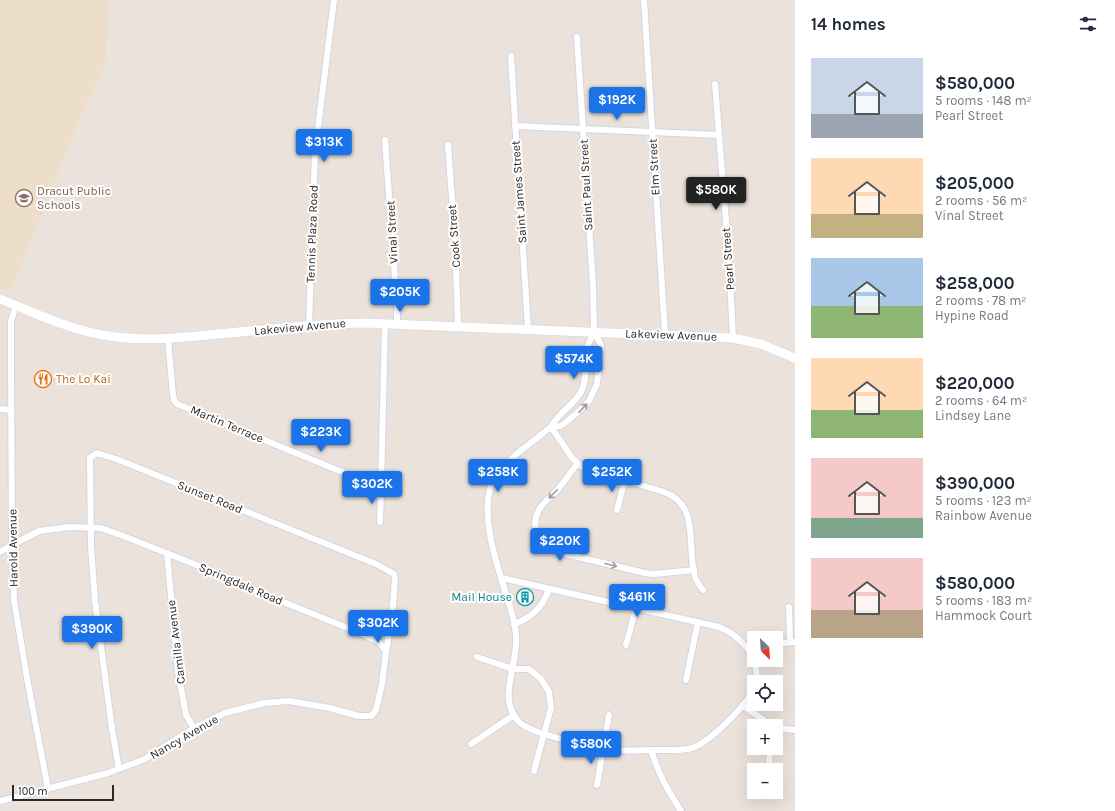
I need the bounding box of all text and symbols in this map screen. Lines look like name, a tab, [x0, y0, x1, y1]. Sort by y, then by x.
icon: filters	[1077, 13, 1099, 35]
text: 14 homes	[811, 14, 886, 34]
text: $580,000	[935, 73, 1015, 93]
icon: home	[843, 74, 891, 122]
pin: $192K	[589, 87, 645, 121]
text: $192K	[598, 92, 636, 107]
text: 5 rooms · 148 m²	[935, 93, 1032, 108]
text: Pearl Street	[935, 108, 1003, 123]
pin: $313K	[296, 129, 352, 163]
text: $313K	[305, 134, 343, 149]
street label: Saint Paul Street	[577, 138, 595, 231]
street label: Elm Street	[645, 138, 662, 196]
street label: Saint James Street	[508, 140, 530, 244]
text: $205,000	[935, 173, 1014, 193]
icon: home	[843, 174, 891, 222]
pin: $580K	[688, 177, 744, 211]
text: $580K	[695, 182, 737, 197]
place label: Dracut Public Schools	[37, 184, 111, 212]
street label: Tennis Plaza Road	[303, 185, 321, 283]
school or university icon: Dracut Public Schools	[14, 188, 34, 208]
text: 2 rooms · 56 m²	[935, 193, 1027, 208]
street label: Vinal Street	[383, 200, 401, 264]
street label: Cook Street	[445, 204, 463, 268]
text: Vinal Street	[935, 208, 1004, 223]
street label: Pearl Street	[719, 227, 737, 291]
text: $258,000	[935, 273, 1014, 293]
icon: home	[843, 274, 891, 322]
pin: $205K	[372, 279, 428, 313]
text: $205K	[379, 284, 421, 299]
text: 2 rooms · 78 m²	[935, 293, 1027, 308]
text: Hypine Road	[935, 308, 1009, 323]
street label: Lakeview Avenue	[254, 316, 346, 338]
street label: Lakeview Avenue	[625, 326, 717, 344]
pin: $574K	[546, 346, 602, 380]
text: $574K	[554, 351, 594, 366]
restaurant icon: The Lo Kai	[33, 369, 53, 389]
place label: The Lo Kai	[56, 372, 111, 386]
text: $220,000	[935, 373, 1015, 393]
icon: home	[843, 374, 891, 422]
text: 2 rooms · 64 m²	[935, 393, 1027, 408]
street label: Martin Terrace	[188, 402, 266, 446]
one-way arrow	[578, 403, 587, 413]
text: Lindsey Lane	[935, 408, 1011, 423]
pin: $223K	[293, 419, 349, 453]
text: $223K	[300, 424, 342, 439]
pin: $258K	[470, 459, 526, 493]
pin: $252K	[584, 459, 640, 493]
text: $258K	[477, 464, 519, 479]
text: $252K	[592, 464, 632, 479]
pin: $302K	[344, 471, 400, 505]
text: $390,000	[935, 473, 1015, 493]
icon: home	[843, 474, 891, 522]
text: $302K	[351, 476, 393, 491]
street label: Sunset Road	[175, 478, 245, 516]
one-way arrow	[548, 489, 558, 499]
text: 5 rooms · 123 m²	[935, 493, 1032, 508]
text: Rainbow Avenue	[935, 508, 1032, 523]
street label: Harold Avenue	[5, 509, 21, 587]
pin: $220K	[532, 528, 588, 562]
text: $220K	[539, 533, 581, 548]
street label: Springdale Road	[197, 560, 285, 608]
one-way arrow	[604, 562, 617, 569]
text: $580,000	[935, 573, 1015, 593]
icon: home	[843, 574, 891, 622]
pin: $461K	[609, 584, 665, 618]
building icon: Mail House	[515, 587, 535, 607]
text: $461K	[618, 589, 656, 604]
place label: Mail House	[451, 590, 512, 604]
text: 5 rooms · 183 m²	[935, 593, 1032, 608]
street label: Camilla Avenue	[164, 599, 188, 685]
text: Hammock Court	[935, 608, 1032, 623]
pin: $302K	[350, 610, 406, 644]
text: $302K	[357, 615, 399, 630]
pin: $390K	[64, 616, 120, 650]
text: $390K	[71, 621, 113, 636]
north arrow	[747, 631, 783, 667]
map controls	[747, 631, 783, 799]
button: locate	[747, 675, 783, 711]
street label: Nancy Avenue	[148, 712, 220, 762]
button: +	[747, 719, 783, 755]
pin: $580K	[563, 731, 619, 765]
text: $580K	[570, 736, 612, 751]
button: −	[747, 763, 783, 799]
scale bar	[12, 783, 114, 802]
text: 100 m	[18, 785, 48, 798]

